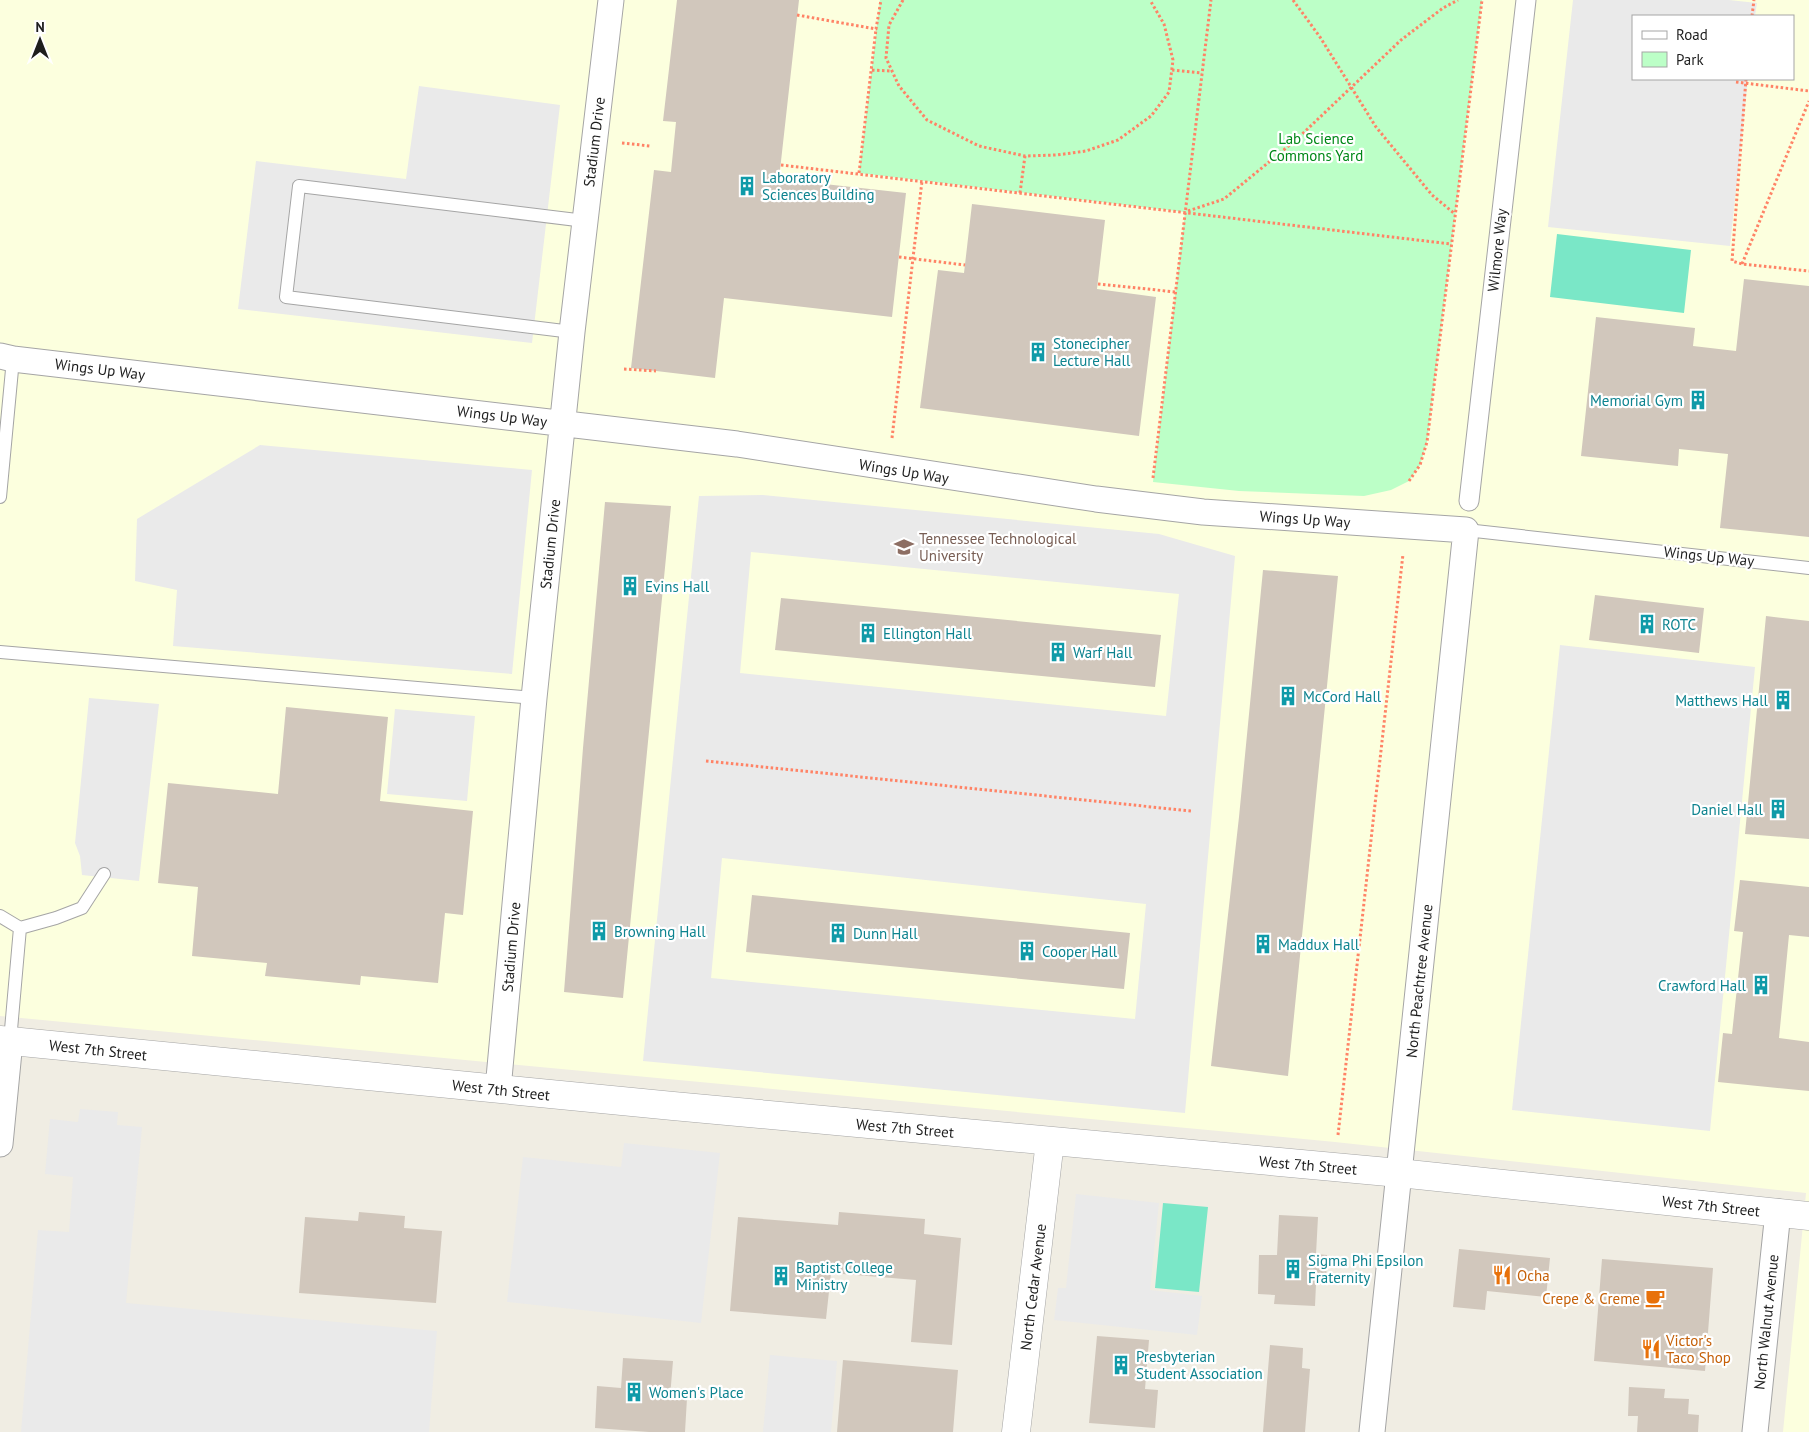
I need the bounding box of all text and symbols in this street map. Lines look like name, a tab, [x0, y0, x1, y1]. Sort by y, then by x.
north arrow	[15, 15, 65, 65]
legend	[1632, 15, 1794, 80]
text: N	[35, 18, 45, 36]
text: Road	[1676, 25, 1708, 44]
text: Park	[1676, 50, 1704, 69]
street label: Stadium Drive	[579, 96, 609, 188]
park label: Lab Science Commons Yard	[1269, 129, 1363, 165]
place label: Laboratory Sciences Building	[762, 168, 875, 204]
building icon: Laboratory Sciences Building	[736, 175, 758, 197]
street label: Wilmore Way	[1483, 207, 1511, 293]
place label: Stonecipher Lecture Hall	[1053, 334, 1131, 370]
building icon: Stonecipher Lecture Hall	[1027, 341, 1049, 363]
street label: Wings Up Way	[54, 354, 146, 384]
building icon: Memorial Gym	[1687, 389, 1709, 411]
place label: Memorial Gym	[1590, 391, 1683, 410]
street label: Wings Up Way	[456, 401, 548, 431]
street label: Wings Up Way	[858, 455, 950, 487]
street label: Stadium Drive	[536, 498, 564, 590]
street label: Wings Up Way	[1259, 506, 1351, 532]
place label: Tennessee Technological University	[919, 529, 1077, 565]
school or university icon: Tennessee Technological University	[893, 536, 915, 558]
street label: Wings Up Way	[1663, 542, 1755, 570]
building icon: Evins Hall	[619, 575, 641, 597]
place label: Evins Hall	[645, 577, 710, 596]
building icon: ROTC	[1636, 613, 1658, 635]
place label: ROTC	[1662, 615, 1696, 634]
building icon: Ellington Hall	[857, 622, 879, 644]
place label: Ellington Hall	[883, 624, 972, 643]
building icon: Warf Hall	[1047, 641, 1069, 663]
place label: Warf Hall	[1073, 643, 1133, 662]
building icon: McCord Hall	[1277, 685, 1299, 707]
place label: McCord Hall	[1303, 687, 1382, 706]
building icon: Matthews Hall	[1772, 689, 1794, 711]
place label: Matthews Hall	[1675, 691, 1769, 710]
building icon: Daniel Hall	[1767, 798, 1789, 820]
place label: Daniel Hall	[1691, 800, 1764, 819]
street label: Stadium Drive	[498, 901, 524, 993]
street label: North Peachtree Avenue	[1401, 903, 1437, 1059]
building icon: Browning Hall	[588, 920, 610, 942]
place label: Browning Hall	[614, 922, 706, 941]
building icon: Dunn Hall	[827, 922, 849, 944]
place label: Dunn Hall	[853, 924, 918, 943]
building icon: Maddux Hall	[1252, 933, 1274, 955]
place label: Maddux Hall	[1278, 935, 1360, 954]
building icon: Cooper Hall	[1016, 940, 1038, 962]
place label: Cooper Hall	[1042, 942, 1118, 961]
building icon: Crawford Hall	[1750, 974, 1772, 996]
place label: Crawford Hall	[1658, 976, 1747, 995]
street label: West 7th Street	[48, 1035, 148, 1065]
street label: West 7th Street	[451, 1075, 551, 1105]
street label: West 7th Street	[855, 1114, 955, 1142]
street label: West 7th Street	[1258, 1151, 1358, 1179]
street label: West 7th Street	[1661, 1191, 1761, 1221]
street label: North Cedar Avenue	[1016, 1223, 1050, 1351]
place label: Sigma Phi Epsilon Fraternity	[1308, 1251, 1423, 1287]
street label: North Walnut Avenue	[1749, 1253, 1783, 1391]
place label: Baptist College Ministry	[796, 1258, 893, 1294]
building icon: Sigma Phi Epsilon Fraternity	[1282, 1258, 1304, 1280]
restaurant icon: Ocha	[1491, 1264, 1513, 1286]
building icon: Baptist College Ministry	[770, 1265, 792, 1287]
place label: Ocha	[1517, 1266, 1550, 1285]
cafe icon: Crepe & Creme	[1644, 1287, 1666, 1309]
place label: Crepe & Creme	[1542, 1289, 1640, 1308]
place label: Victor's Taco Shop	[1665, 1331, 1731, 1367]
restaurant icon: Victor's Taco Shop	[1640, 1338, 1662, 1360]
place label: Presbyterian Student Association	[1136, 1347, 1263, 1383]
building icon: Presbyterian Student Association	[1110, 1354, 1132, 1376]
building icon: Women's Place	[623, 1381, 645, 1403]
place label: Women's Place	[649, 1383, 744, 1402]

